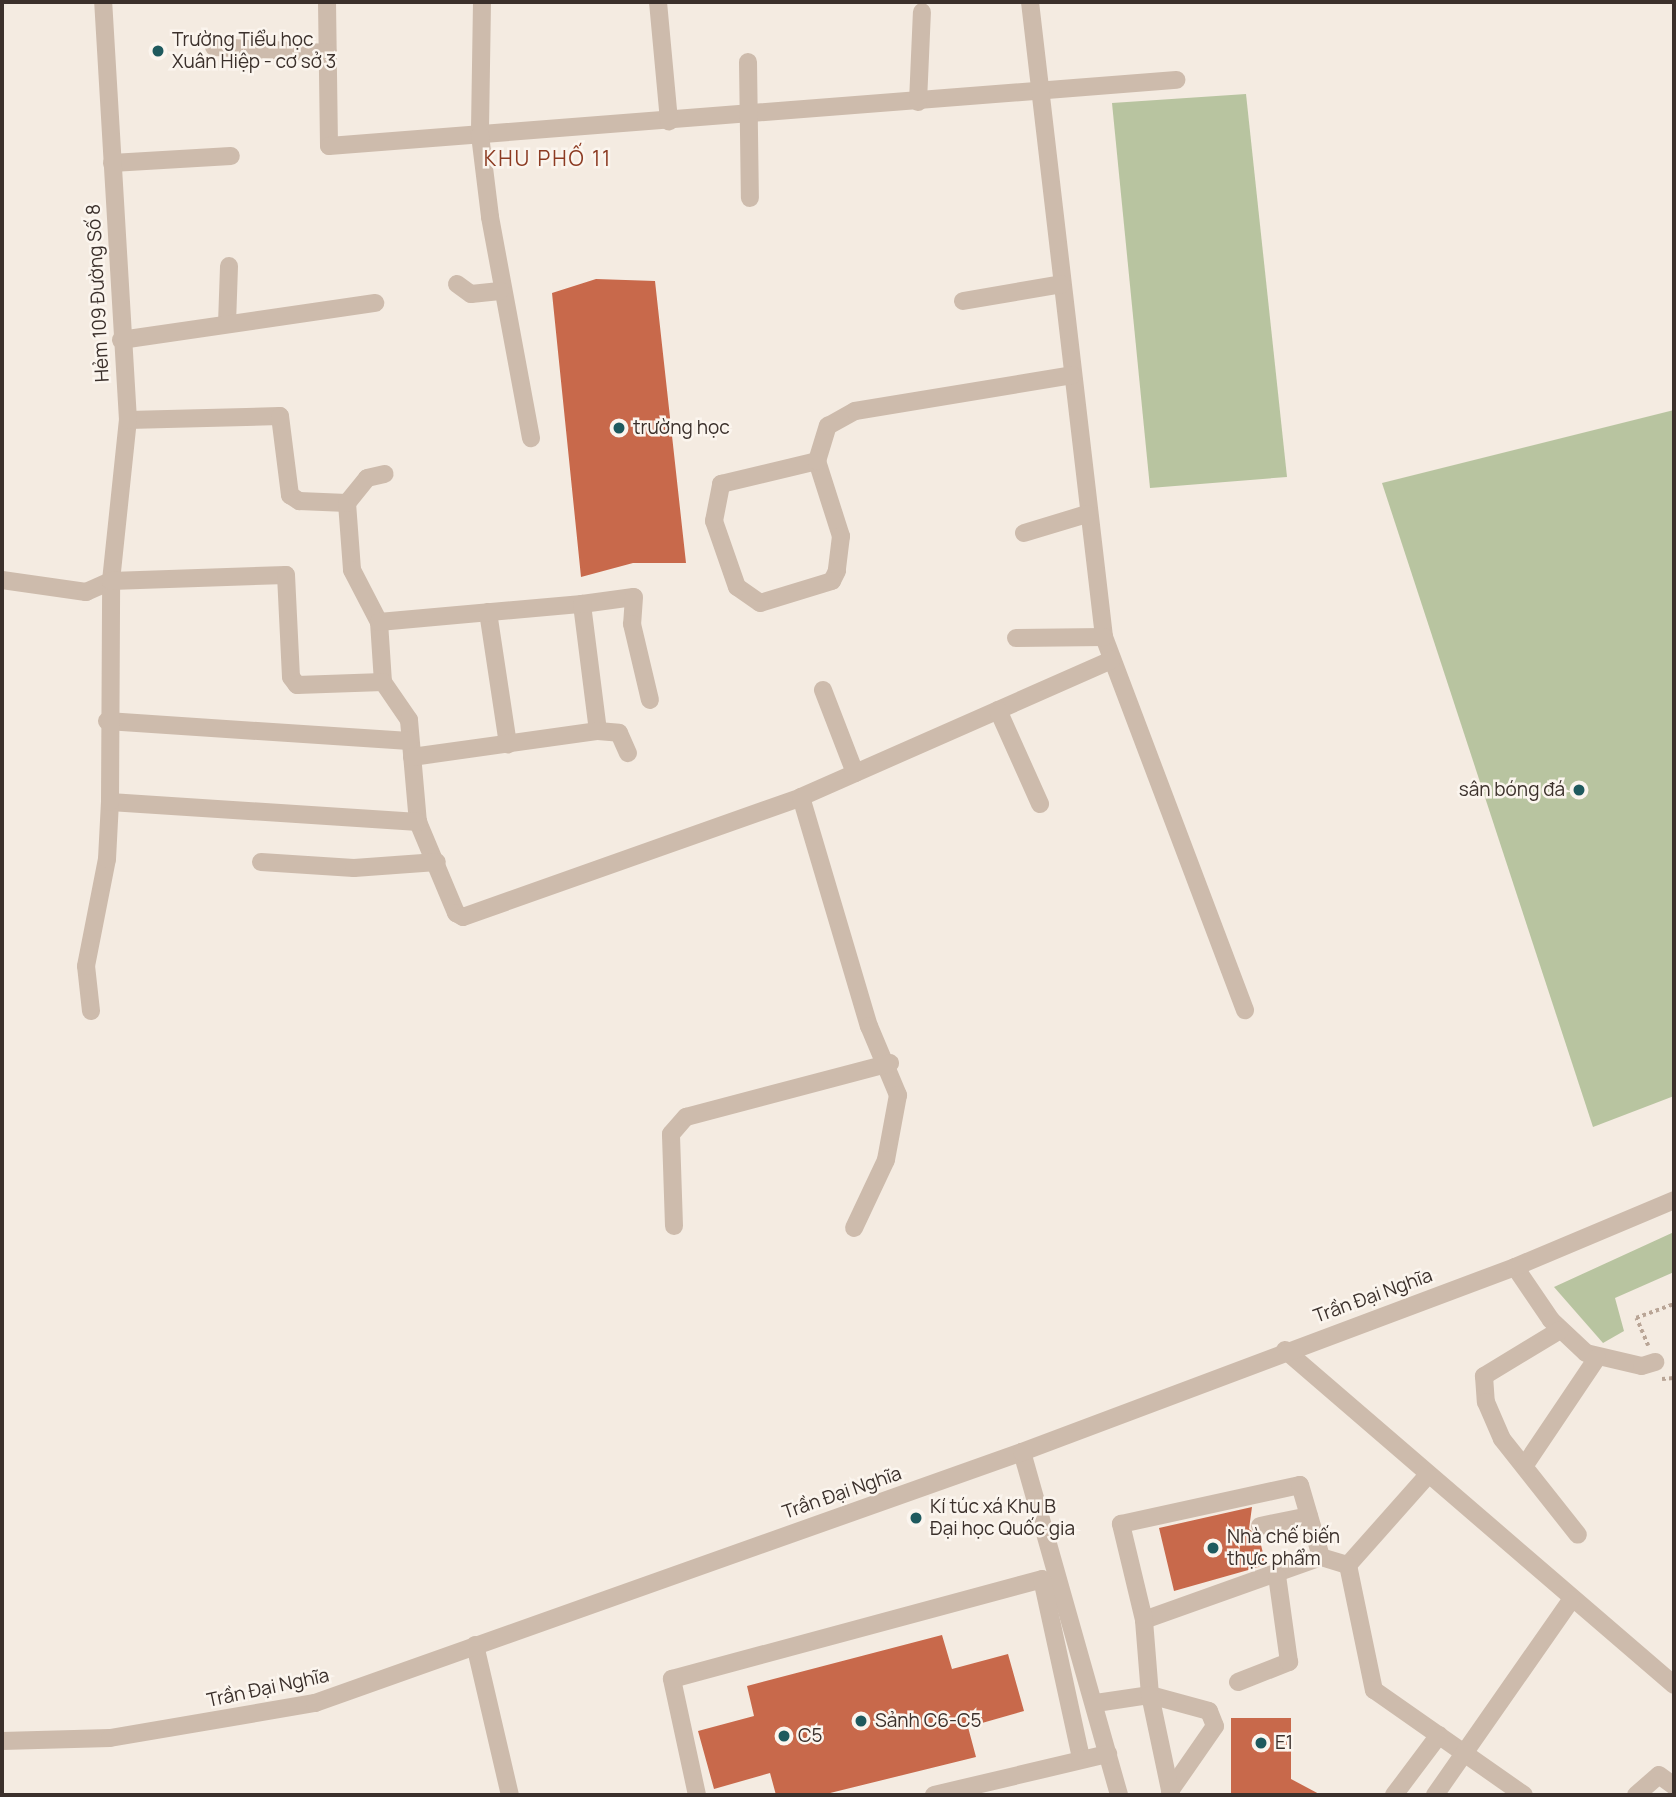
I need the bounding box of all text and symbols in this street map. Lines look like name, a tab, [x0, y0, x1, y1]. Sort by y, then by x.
place label: Trường Tiểu học Xuân Hiệp - cơ sở 3	[172, 29, 336, 73]
marker: Trường Tiểu học Xuân Hiệp - cơ sở 3	[150, 43, 166, 59]
district label: KHU PHỐ 11	[485, 145, 611, 171]
street label: Hẻm 109 Đường Số 8	[82, 203, 114, 383]
place label: trường học	[633, 417, 730, 439]
marker: trường học	[611, 420, 627, 436]
place label: sân bóng đá	[1459, 779, 1565, 801]
marker: sân bóng đá	[1571, 782, 1587, 798]
street label: Trần Đại Nghĩa	[1311, 1264, 1435, 1328]
street label: Trần Đại Nghĩa	[779, 1462, 905, 1524]
place label: Kí túc xá Khu B Đại học Quốc gia	[930, 1496, 1075, 1540]
marker: Kí túc xá Khu B Đại học Quốc gia	[908, 1510, 924, 1526]
place label: Nhà chế biến thực phẩm	[1227, 1526, 1340, 1570]
marker: Nhà chế biến thực phẩm	[1205, 1540, 1221, 1556]
street label: Trần Đại Nghĩa	[205, 1664, 331, 1712]
place label: Sảnh C6-C5	[875, 1710, 982, 1732]
marker: Sảnh C6-C5	[853, 1713, 869, 1729]
place label: C5	[798, 1725, 823, 1747]
marker: C5	[776, 1728, 792, 1744]
place label: E1	[1275, 1732, 1293, 1754]
marker: E1	[1253, 1735, 1269, 1751]

